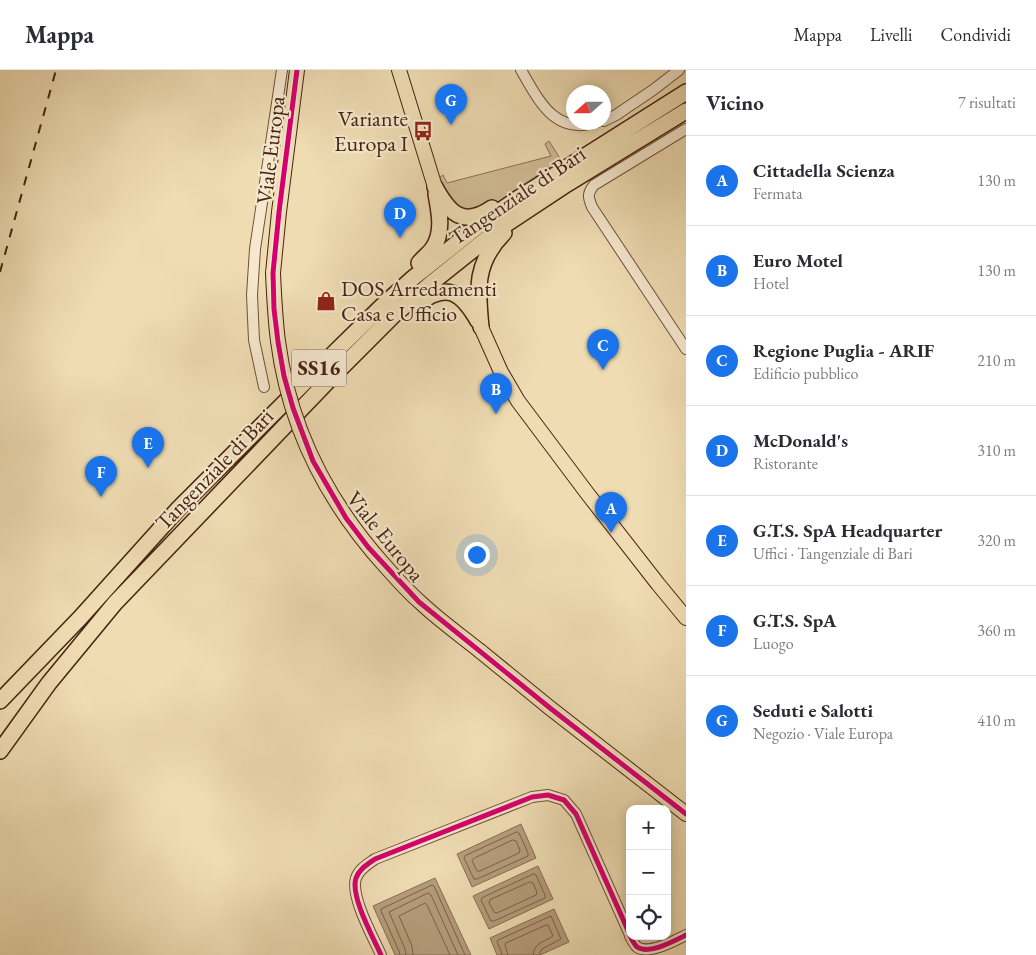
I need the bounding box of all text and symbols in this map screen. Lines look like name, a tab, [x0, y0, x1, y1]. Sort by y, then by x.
text: Mappa	[25, 19, 94, 50]
text: Mappa	[793, 23, 842, 46]
text: Livelli	[870, 23, 912, 46]
text: Condividi	[940, 23, 1011, 46]
pin: G	[435, 84, 467, 125]
north arrow	[566, 85, 611, 130]
text: Vicino	[706, 89, 764, 116]
text: 7 risultati	[958, 92, 1016, 113]
street label: Viale Europa	[249, 94, 292, 206]
place label: Variante Europa I	[334, 104, 409, 158]
bus stop icon: Variante Europa I	[412, 120, 434, 142]
street label: Tangenziale di Bari	[443, 139, 591, 252]
text: Cittadella Scienza	[753, 158, 895, 183]
text: A	[716, 170, 728, 191]
text: 130 m	[977, 170, 1016, 191]
text: Fermata	[753, 183, 803, 204]
pin: D	[384, 197, 416, 238]
text: Euro Motel	[753, 248, 843, 273]
text: B	[717, 260, 727, 281]
text: 130 m	[977, 260, 1016, 281]
text: Hotel	[753, 273, 789, 294]
place label: DOS Arredamenti Casa e Ufficio	[341, 274, 497, 328]
shop icon: DOS Arredamenti Casa e Ufficio	[315, 290, 337, 312]
pin: C	[587, 329, 619, 370]
text: Regione Puglia - ARIF	[753, 338, 934, 363]
road number: SS16	[292, 350, 346, 386]
text: C	[716, 350, 728, 371]
text: 210 m	[977, 350, 1016, 371]
text: Edificio pubblico	[753, 363, 858, 384]
pin: B	[480, 373, 512, 414]
street label: Tangenziale di Bari	[149, 402, 280, 536]
pin: E	[132, 427, 164, 468]
text: McDonald's	[753, 428, 848, 453]
text: D	[716, 440, 728, 461]
text: 310 m	[977, 440, 1016, 461]
text: Ristorante	[753, 453, 818, 474]
pin: F	[85, 456, 117, 497]
street label: Viale Europa	[340, 485, 431, 588]
pin: A	[595, 492, 627, 533]
text: G.T.S. SpA Headquarter	[753, 518, 942, 543]
text: E	[717, 530, 727, 551]
text: 320 m	[977, 530, 1016, 551]
your location	[464, 542, 490, 568]
text: Uffici · Tangenziale di Bari	[753, 543, 913, 564]
text: G.T.S. SpA	[753, 608, 837, 633]
text: F	[718, 620, 726, 641]
text: 360 m	[977, 620, 1016, 641]
text: Luogo	[753, 633, 794, 654]
text: Seduti e Salotti	[753, 698, 873, 723]
text: G	[716, 710, 728, 731]
text: 410 m	[977, 710, 1016, 731]
text: Negozio · Viale Europa	[753, 723, 893, 744]
map controls	[626, 805, 671, 940]
button: +	[626, 805, 671, 850]
button: −	[626, 850, 671, 895]
button: locate	[626, 895, 671, 940]

